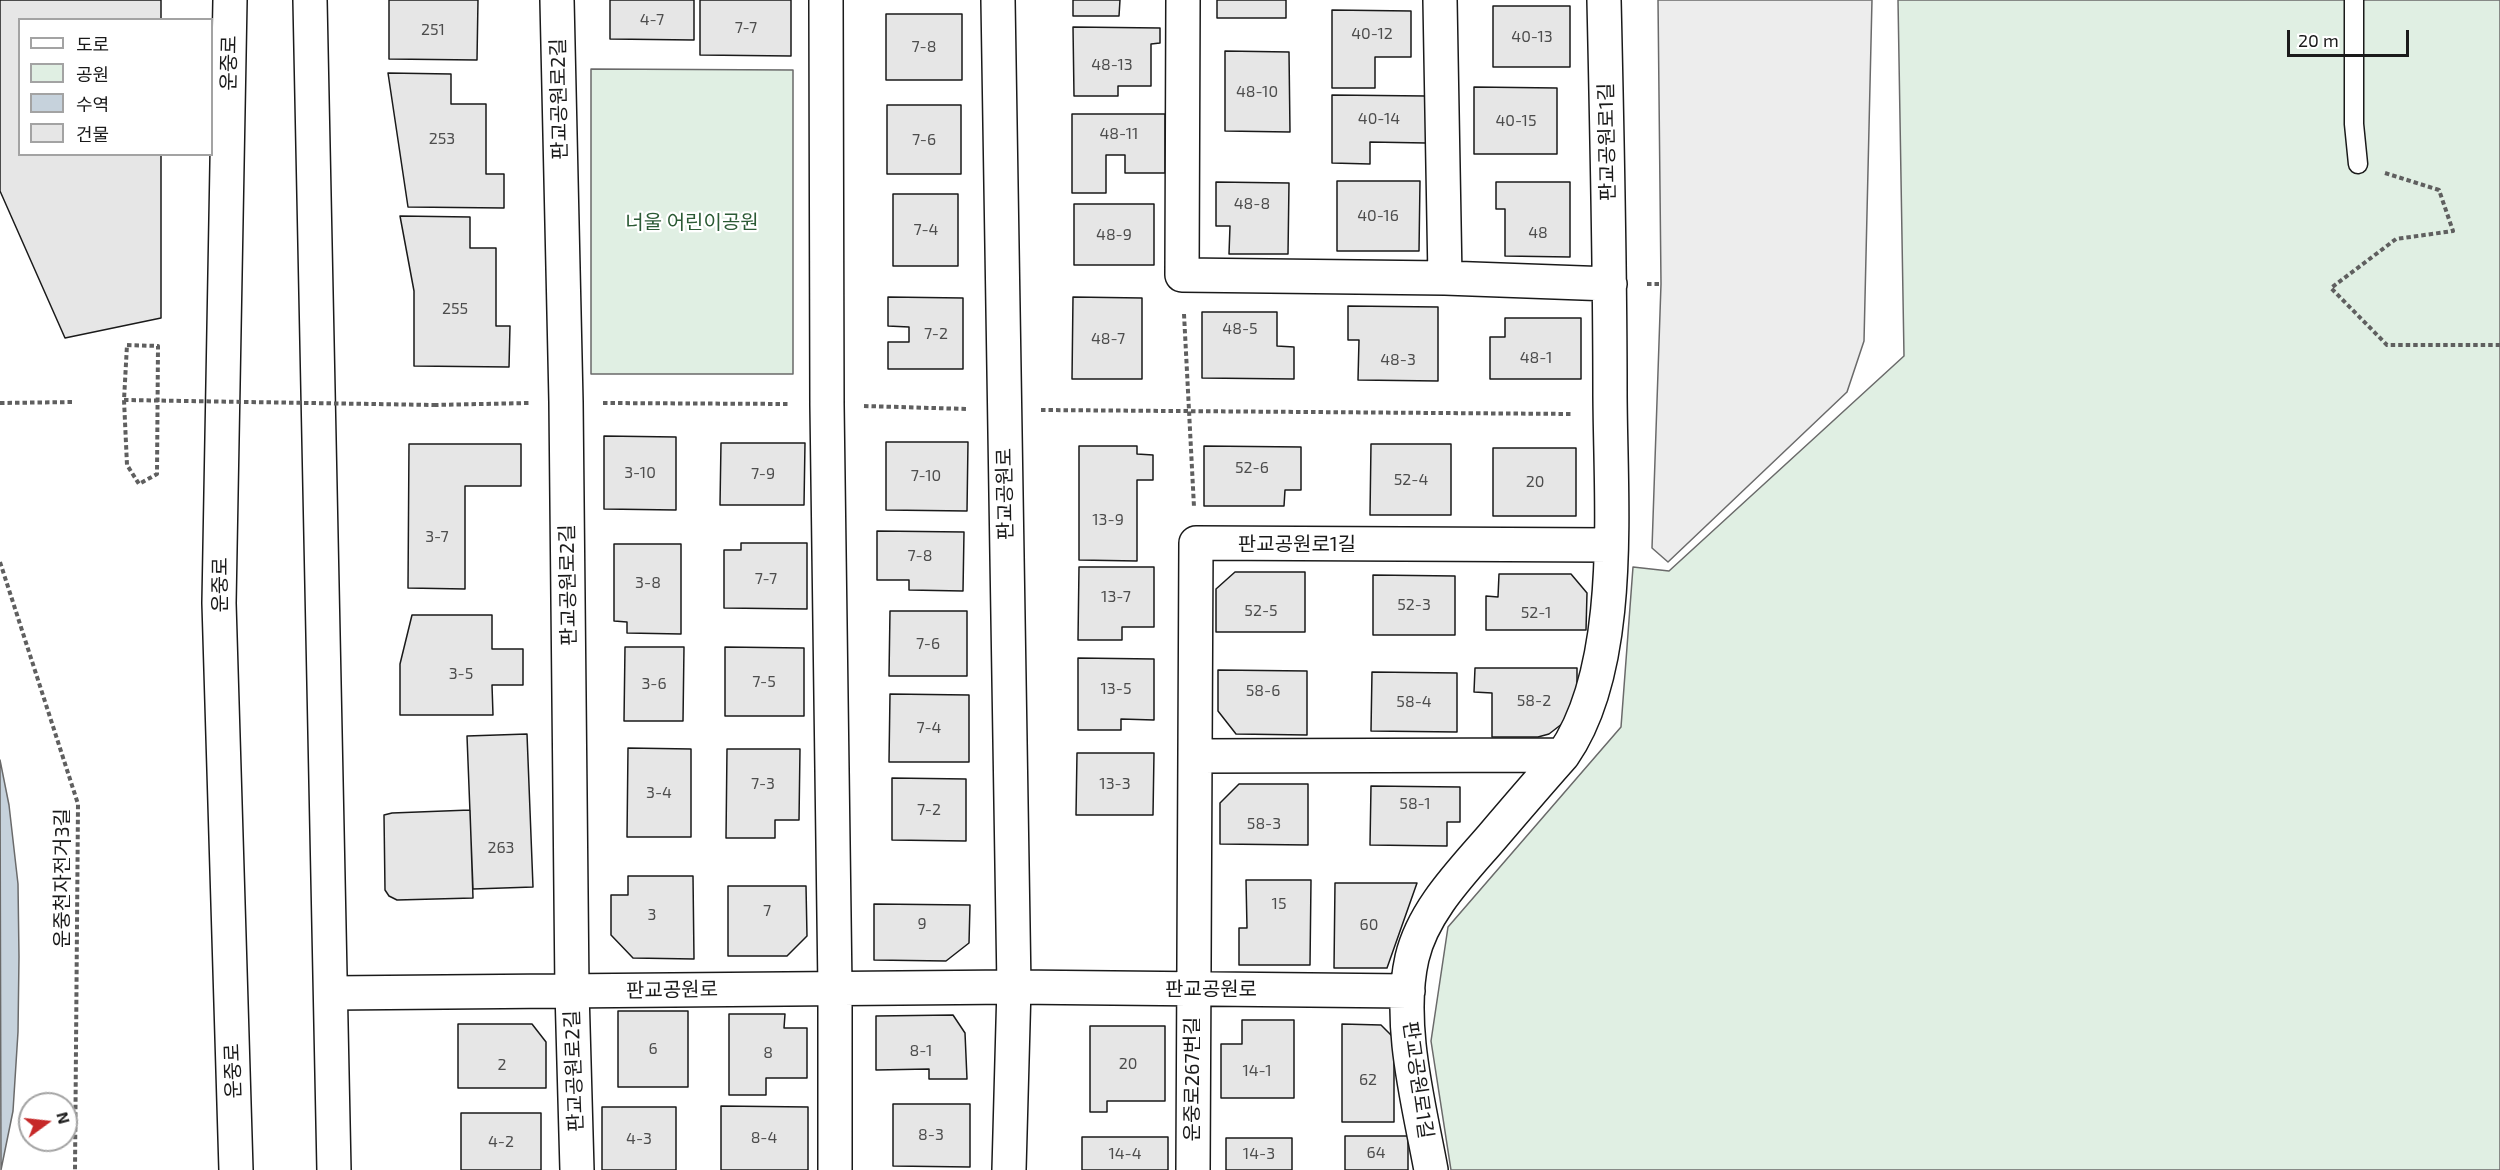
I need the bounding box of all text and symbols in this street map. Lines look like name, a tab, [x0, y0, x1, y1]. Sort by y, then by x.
house number: 4-7	[640, 10, 664, 30]
legend	[18, 18, 213, 156]
house number: 7-7	[735, 18, 757, 38]
scale bar	[2290, 18, 2412, 56]
house number: 251	[421, 20, 445, 40]
house number: 40-12	[1351, 24, 1393, 44]
house number: 40-13	[1511, 27, 1553, 47]
text: 20 m	[2298, 29, 2339, 51]
text: 도로	[76, 33, 109, 55]
street label: 운중로	[217, 35, 241, 91]
house number: 7-8	[912, 37, 936, 57]
street label: 판교공원로2길	[546, 38, 572, 160]
house number: 48-13	[1091, 55, 1133, 75]
text: 공원	[76, 63, 109, 85]
house number: 48-10	[1236, 82, 1278, 102]
street label: 판교공원로1길	[1594, 83, 1620, 201]
text: 수역	[76, 93, 109, 115]
house number: 40-14	[1358, 109, 1400, 129]
house number: 40-15	[1495, 111, 1537, 131]
text: 건물	[76, 123, 109, 145]
house number: 48-11	[1100, 124, 1138, 144]
house number: 253	[429, 129, 455, 149]
house number: 7-6	[912, 130, 936, 150]
house number: 48-8	[1234, 194, 1270, 214]
house number: 40-16	[1357, 206, 1399, 226]
park label: 너울 어린이공원	[625, 210, 759, 234]
house number: 7-4	[914, 220, 938, 240]
house number: 48	[1528, 223, 1548, 243]
house number: 48-9	[1096, 225, 1132, 245]
house number: 255	[442, 299, 468, 319]
house number: 48-5	[1222, 319, 1258, 339]
house number: 7-2	[924, 324, 948, 344]
house number: 48-7	[1091, 329, 1125, 349]
house number: 48-1	[1520, 348, 1552, 368]
house number: 48-3	[1380, 350, 1416, 370]
street label: 판교공원로	[992, 448, 1018, 540]
house number: 52-6	[1235, 458, 1269, 478]
house number: 3-10	[624, 463, 656, 483]
house number: 7-9	[751, 464, 775, 484]
house number: 7-10	[911, 466, 941, 486]
house number: 52-4	[1394, 470, 1428, 490]
house number: 20	[1526, 472, 1544, 492]
house number: 13-9	[1092, 510, 1124, 530]
street label: 판교공원로2길	[555, 524, 581, 646]
house number: 3-7	[425, 527, 449, 547]
street label: 판교공원로1길	[1238, 532, 1356, 556]
house number: 7-8	[908, 546, 932, 566]
street label: 운중로	[208, 557, 232, 613]
house number: 7-7	[755, 569, 777, 589]
house number: 3-8	[635, 573, 661, 593]
house number: 13-7	[1101, 587, 1131, 607]
house number: 52-3	[1397, 595, 1431, 615]
house number: 52-5	[1244, 601, 1278, 621]
house number: 52-1	[1521, 603, 1551, 623]
house number: 7-6	[916, 634, 940, 654]
house number: 3-5	[449, 664, 473, 684]
house number: 7-5	[752, 672, 776, 692]
house number: 3-6	[641, 674, 667, 694]
house number: 13-5	[1100, 679, 1132, 699]
house number: 58-6	[1246, 681, 1280, 701]
house number: 58-2	[1517, 691, 1551, 711]
house number: 58-4	[1396, 692, 1432, 712]
house number: 7-4	[917, 718, 941, 738]
house number: 7-3	[751, 774, 775, 794]
house number: 13-3	[1099, 774, 1131, 794]
house number: 3-4	[646, 783, 672, 803]
house number: 58-1	[1399, 794, 1431, 814]
house number: 7-2	[917, 800, 941, 820]
street label: 운중천자전거3길	[50, 808, 74, 948]
house number: 58-3	[1247, 814, 1281, 834]
house number: 263	[487, 838, 515, 858]
house number: 15	[1272, 894, 1286, 914]
house number: 7	[763, 901, 771, 921]
house number: 3	[648, 905, 656, 925]
house number: 9	[917, 914, 927, 934]
house number: 60	[1360, 915, 1378, 935]
street label: 판교공원로	[626, 977, 718, 1003]
street label: 판교공원로	[1165, 977, 1257, 1001]
street label: 판교공원로2길	[560, 1010, 588, 1132]
street label: 운중로267번길	[1180, 1017, 1204, 1141]
street label: 판교공원로1길	[1398, 1020, 1438, 1140]
house number: 6	[648, 1039, 658, 1059]
house number: 8-1	[910, 1041, 932, 1061]
street label: 운중로	[220, 1043, 246, 1099]
house number: 8	[763, 1043, 773, 1063]
house number: 20	[1119, 1054, 1137, 1074]
house number: 2	[498, 1055, 506, 1075]
house number: 14-1	[1242, 1061, 1272, 1081]
house number: 62	[1359, 1070, 1377, 1090]
north arrow	[18, 1092, 78, 1152]
text: N	[53, 1110, 75, 1126]
house number: 8-3	[918, 1125, 944, 1145]
house number: 8-4	[751, 1128, 777, 1148]
house number: 4-3	[626, 1129, 652, 1149]
house number: 4-2	[488, 1132, 514, 1152]
house number: 64	[1367, 1143, 1385, 1163]
house number: 14-4	[1108, 1144, 1142, 1164]
house number: 14-3	[1243, 1144, 1275, 1164]

